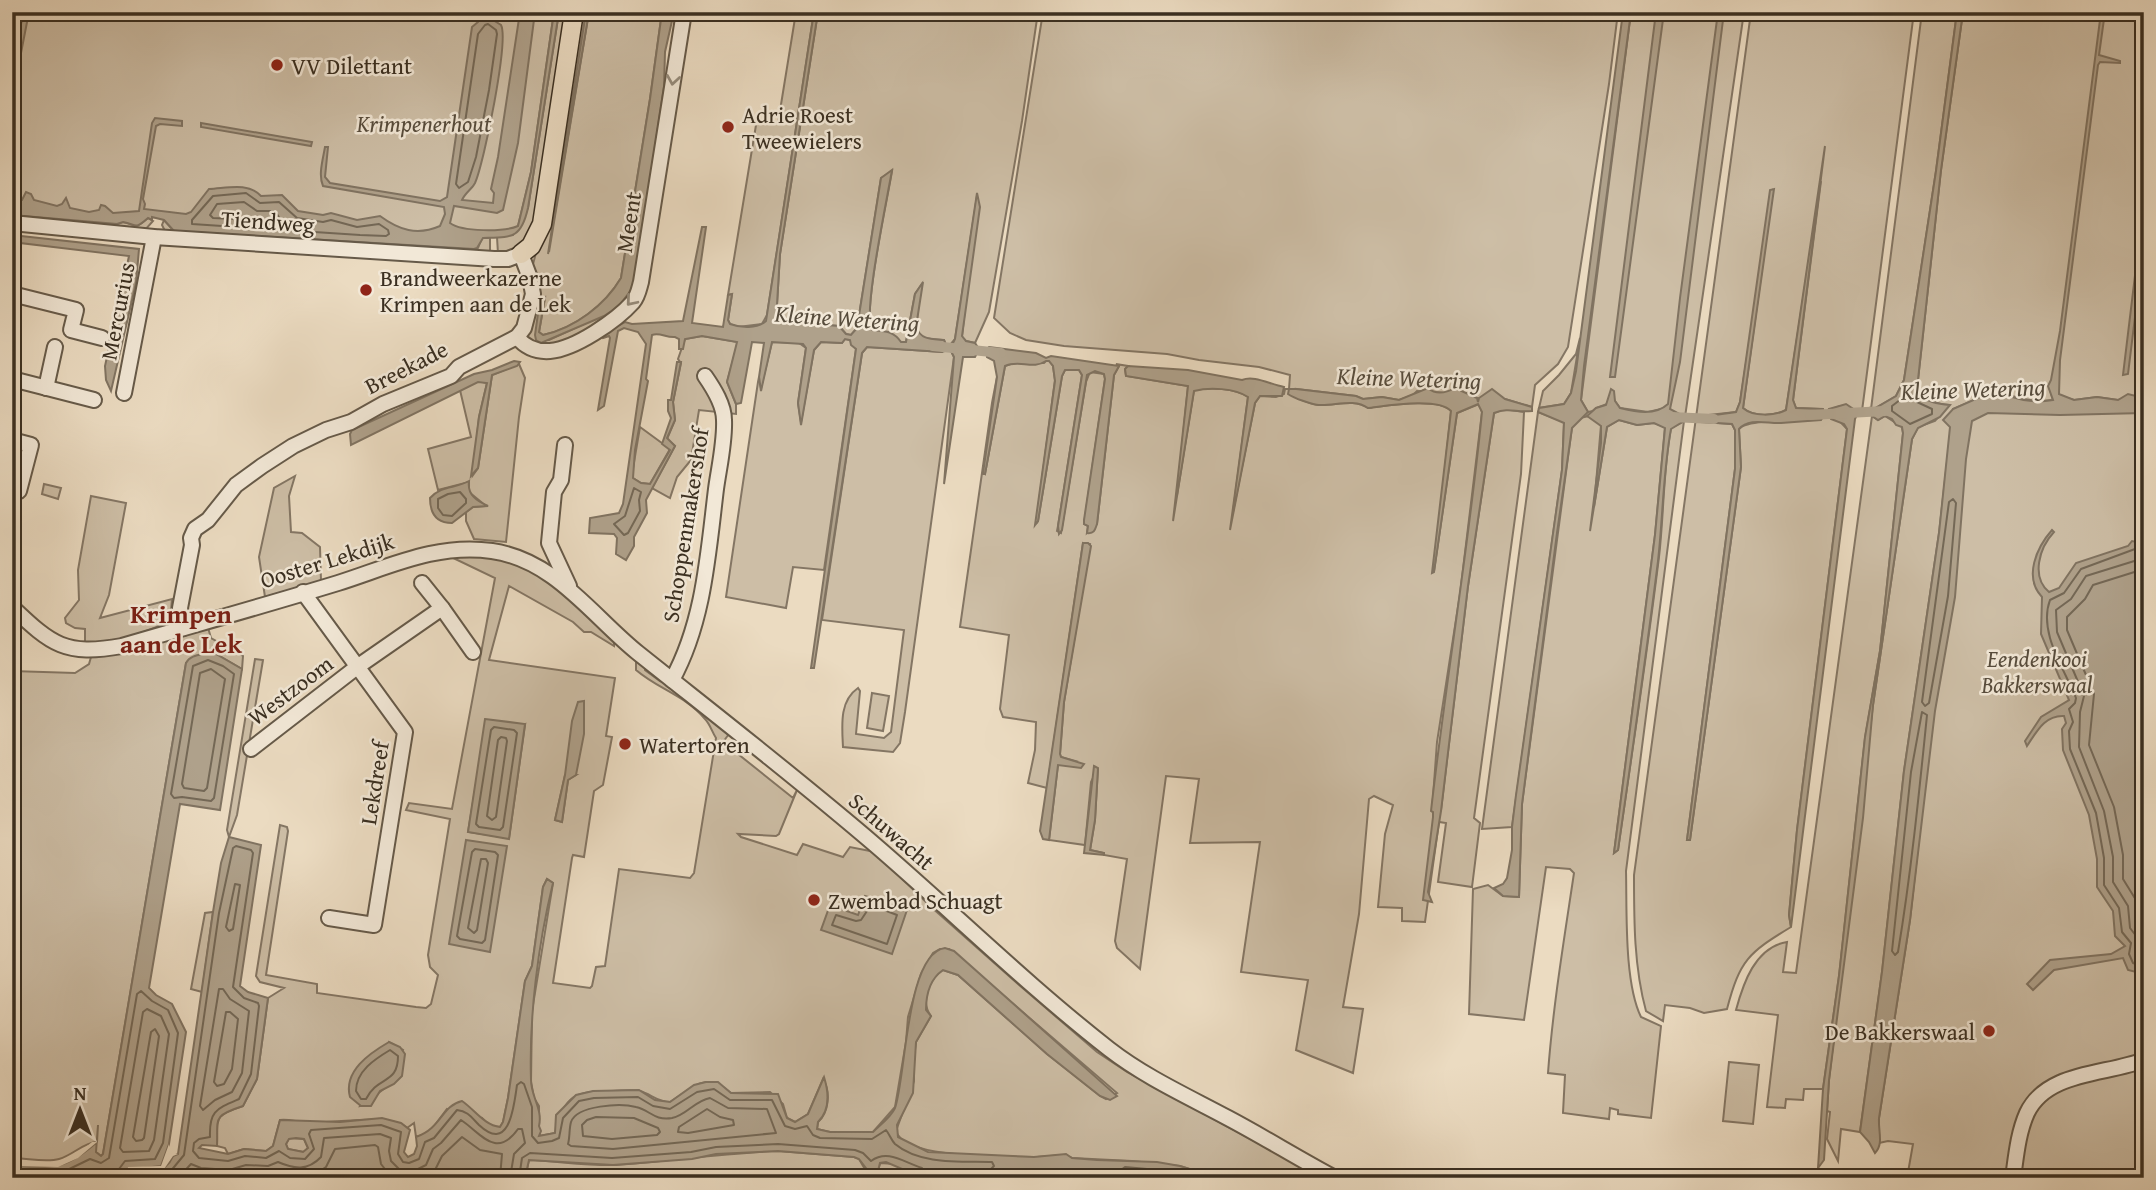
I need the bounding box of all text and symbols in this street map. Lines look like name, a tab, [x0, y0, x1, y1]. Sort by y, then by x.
place label: VV Dilettant	[291, 49, 412, 82]
marker: VV Dilettant	[269, 57, 285, 73]
one-way arrow	[666, 74, 681, 85]
place label: Adrie Roest Tweewielers	[742, 98, 862, 157]
park label: Krimpenerhout	[356, 107, 492, 140]
marker: Adrie Roest Tweewielers	[720, 119, 736, 135]
street label: Meent	[607, 189, 649, 255]
street label: Tiendweg	[220, 201, 316, 241]
street label: Mercurius	[91, 259, 143, 363]
place label: Brandweerkazerne Krimpen aan de Lek	[380, 261, 571, 320]
marker: Brandweerkazerne Krimpen aan de Lek	[358, 282, 374, 298]
one-way arrow	[627, 293, 639, 306]
water label: Kleine Wetering	[773, 295, 920, 341]
street label: Breekade	[359, 332, 453, 402]
water label: Kleine Wetering	[1335, 358, 1482, 398]
water label: Kleine Wetering	[1899, 369, 2046, 409]
street label: Schoppenmakershof	[653, 423, 717, 625]
street label: Ooster Lekdijk	[256, 524, 398, 596]
district label: Krimpen aan de Lek	[120, 594, 242, 663]
park label: Eendenkooi Bakkerswaal	[1981, 642, 2093, 701]
street label: Westzoom	[241, 647, 340, 733]
place label: Watertoren	[639, 728, 750, 761]
street label: Lekdreef	[351, 736, 397, 827]
marker: Watertoren	[617, 736, 633, 752]
street label: Schuwacht	[842, 784, 942, 878]
place label: Zwembad Schuagt	[828, 884, 1003, 917]
marker: Zwembad Schuagt	[806, 892, 822, 908]
place label: De Bakkerswaal	[1825, 1015, 1975, 1048]
marker: De Bakkerswaal	[1981, 1023, 1997, 1039]
north arrow	[46, 1074, 116, 1144]
text: N	[74, 1079, 87, 1107]

